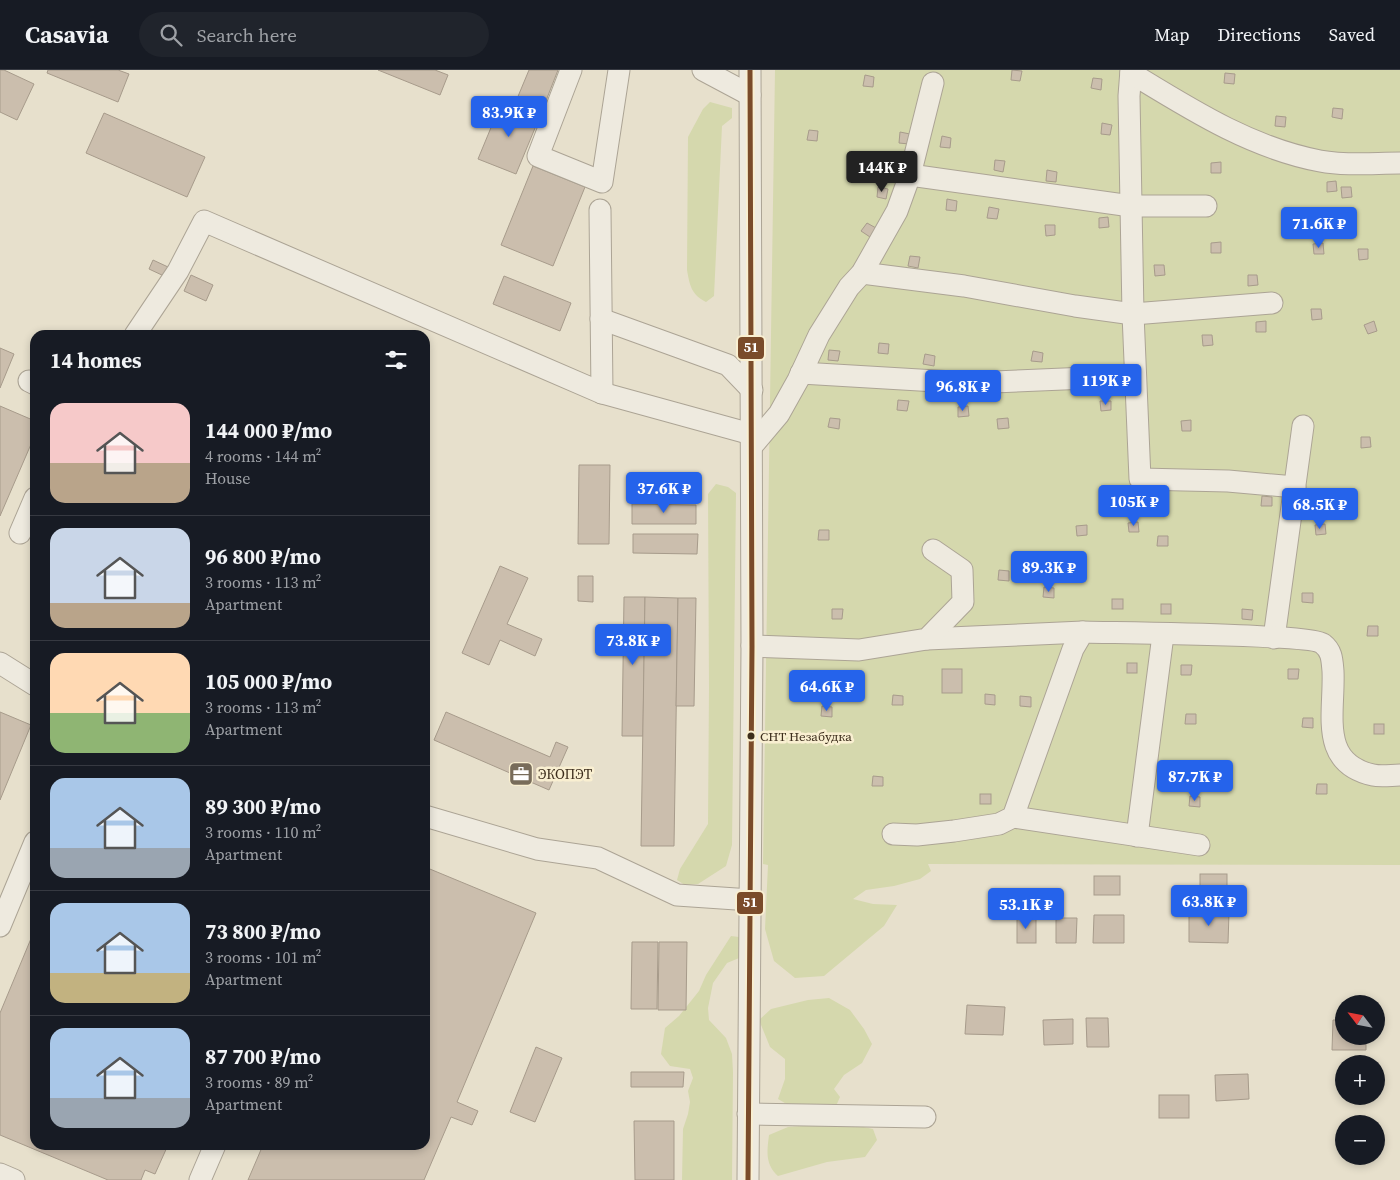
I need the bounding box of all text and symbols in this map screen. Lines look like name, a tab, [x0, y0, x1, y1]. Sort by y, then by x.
search box	[139, 12, 489, 57]
text: Casavia	[25, 18, 109, 51]
icon: search	[157, 21, 185, 49]
text: Search here	[197, 22, 297, 48]
text: Map	[1154, 22, 1190, 47]
text: Directions	[1218, 22, 1301, 47]
text: Saved	[1329, 22, 1375, 47]
pin: 83.9K ₽	[463, 96, 555, 138]
text: 83.9K ₽	[482, 101, 536, 123]
pin: 144K ₽	[841, 150, 923, 193]
text: 144K ₽	[857, 156, 907, 178]
pin: 71.6K ₽	[1273, 206, 1365, 249]
text: 71.6K ₽	[1292, 212, 1346, 234]
line badge: 51	[737, 336, 765, 360]
text: 51	[743, 337, 759, 357]
text: 14 homes	[50, 346, 142, 375]
icon: filters	[382, 346, 410, 374]
pin: 119K ₽	[1065, 364, 1147, 406]
text: 119K ₽	[1081, 369, 1131, 391]
pin: 96.8K ₽	[917, 370, 1009, 412]
text: 96.8K ₽	[936, 375, 990, 397]
text: 144 000 ₽/mo	[205, 416, 332, 445]
icon: home	[90, 423, 150, 483]
text: 4 rooms · 144 m²	[205, 445, 321, 467]
text: House	[205, 467, 250, 489]
pin: 37.6K ₽	[618, 472, 710, 514]
text: 37.6K ₽	[637, 477, 691, 499]
pin: 105K ₽	[1093, 484, 1175, 527]
pin: 68.5K ₽	[1274, 488, 1366, 530]
text: 105K ₽	[1109, 490, 1159, 512]
text: 68.5K ₽	[1293, 493, 1347, 515]
text: 96 800 ₽/mo	[205, 542, 321, 571]
icon: home	[90, 548, 150, 608]
pin: 89.3K ₽	[1003, 550, 1095, 593]
text: 89.3K ₽	[1022, 556, 1076, 578]
text: 3 rooms · 113 m²	[205, 571, 321, 593]
text: Apartment	[205, 593, 282, 615]
pin: 73.8K ₽	[587, 624, 679, 666]
text: 73.8K ₽	[606, 629, 660, 651]
text: 105 000 ₽/mo	[205, 667, 332, 696]
pin: 64.6K ₽	[781, 670, 873, 712]
icon: home	[90, 673, 150, 733]
text: 64.6K ₽	[800, 675, 854, 697]
text: 3 rooms · 113 m²	[205, 696, 321, 718]
text: Apartment	[205, 718, 282, 740]
place label: СНТ Незабудка	[760, 728, 852, 745]
marker: СНТ Незабудка	[746, 731, 756, 741]
pin: 87.7K ₽	[1149, 760, 1241, 802]
office icon: ЭКОПЭТ	[508, 761, 534, 787]
place label: ЭКОПЭТ	[538, 764, 593, 784]
text: 87.7K ₽	[1168, 765, 1222, 787]
text: 89 300 ₽/mo	[205, 792, 321, 821]
icon: home	[90, 798, 150, 858]
text: 3 rooms · 110 m²	[205, 821, 321, 843]
text: Apartment	[205, 843, 282, 865]
pin: 63.8K ₽	[1163, 884, 1255, 927]
pin: 53.1K ₽	[980, 888, 1072, 930]
text: 63.8K ₽	[1182, 890, 1236, 912]
line badge: 51	[736, 891, 764, 915]
text: 51	[742, 892, 758, 912]
text: 53.1K ₽	[999, 893, 1053, 915]
text: 73 800 ₽/mo	[205, 917, 321, 946]
icon: home	[90, 923, 150, 983]
text: 3 rooms · 101 m²	[205, 946, 321, 968]
text: Apartment	[205, 968, 282, 990]
north arrow	[1335, 995, 1385, 1045]
map controls	[1335, 995, 1385, 1165]
text: 87 700 ₽/mo	[205, 1042, 321, 1071]
icon: home	[90, 1048, 150, 1108]
button: +	[1335, 1055, 1385, 1105]
text: 3 rooms · 89 m²	[205, 1071, 313, 1093]
text: Apartment	[205, 1093, 282, 1115]
button: −	[1335, 1115, 1385, 1165]

